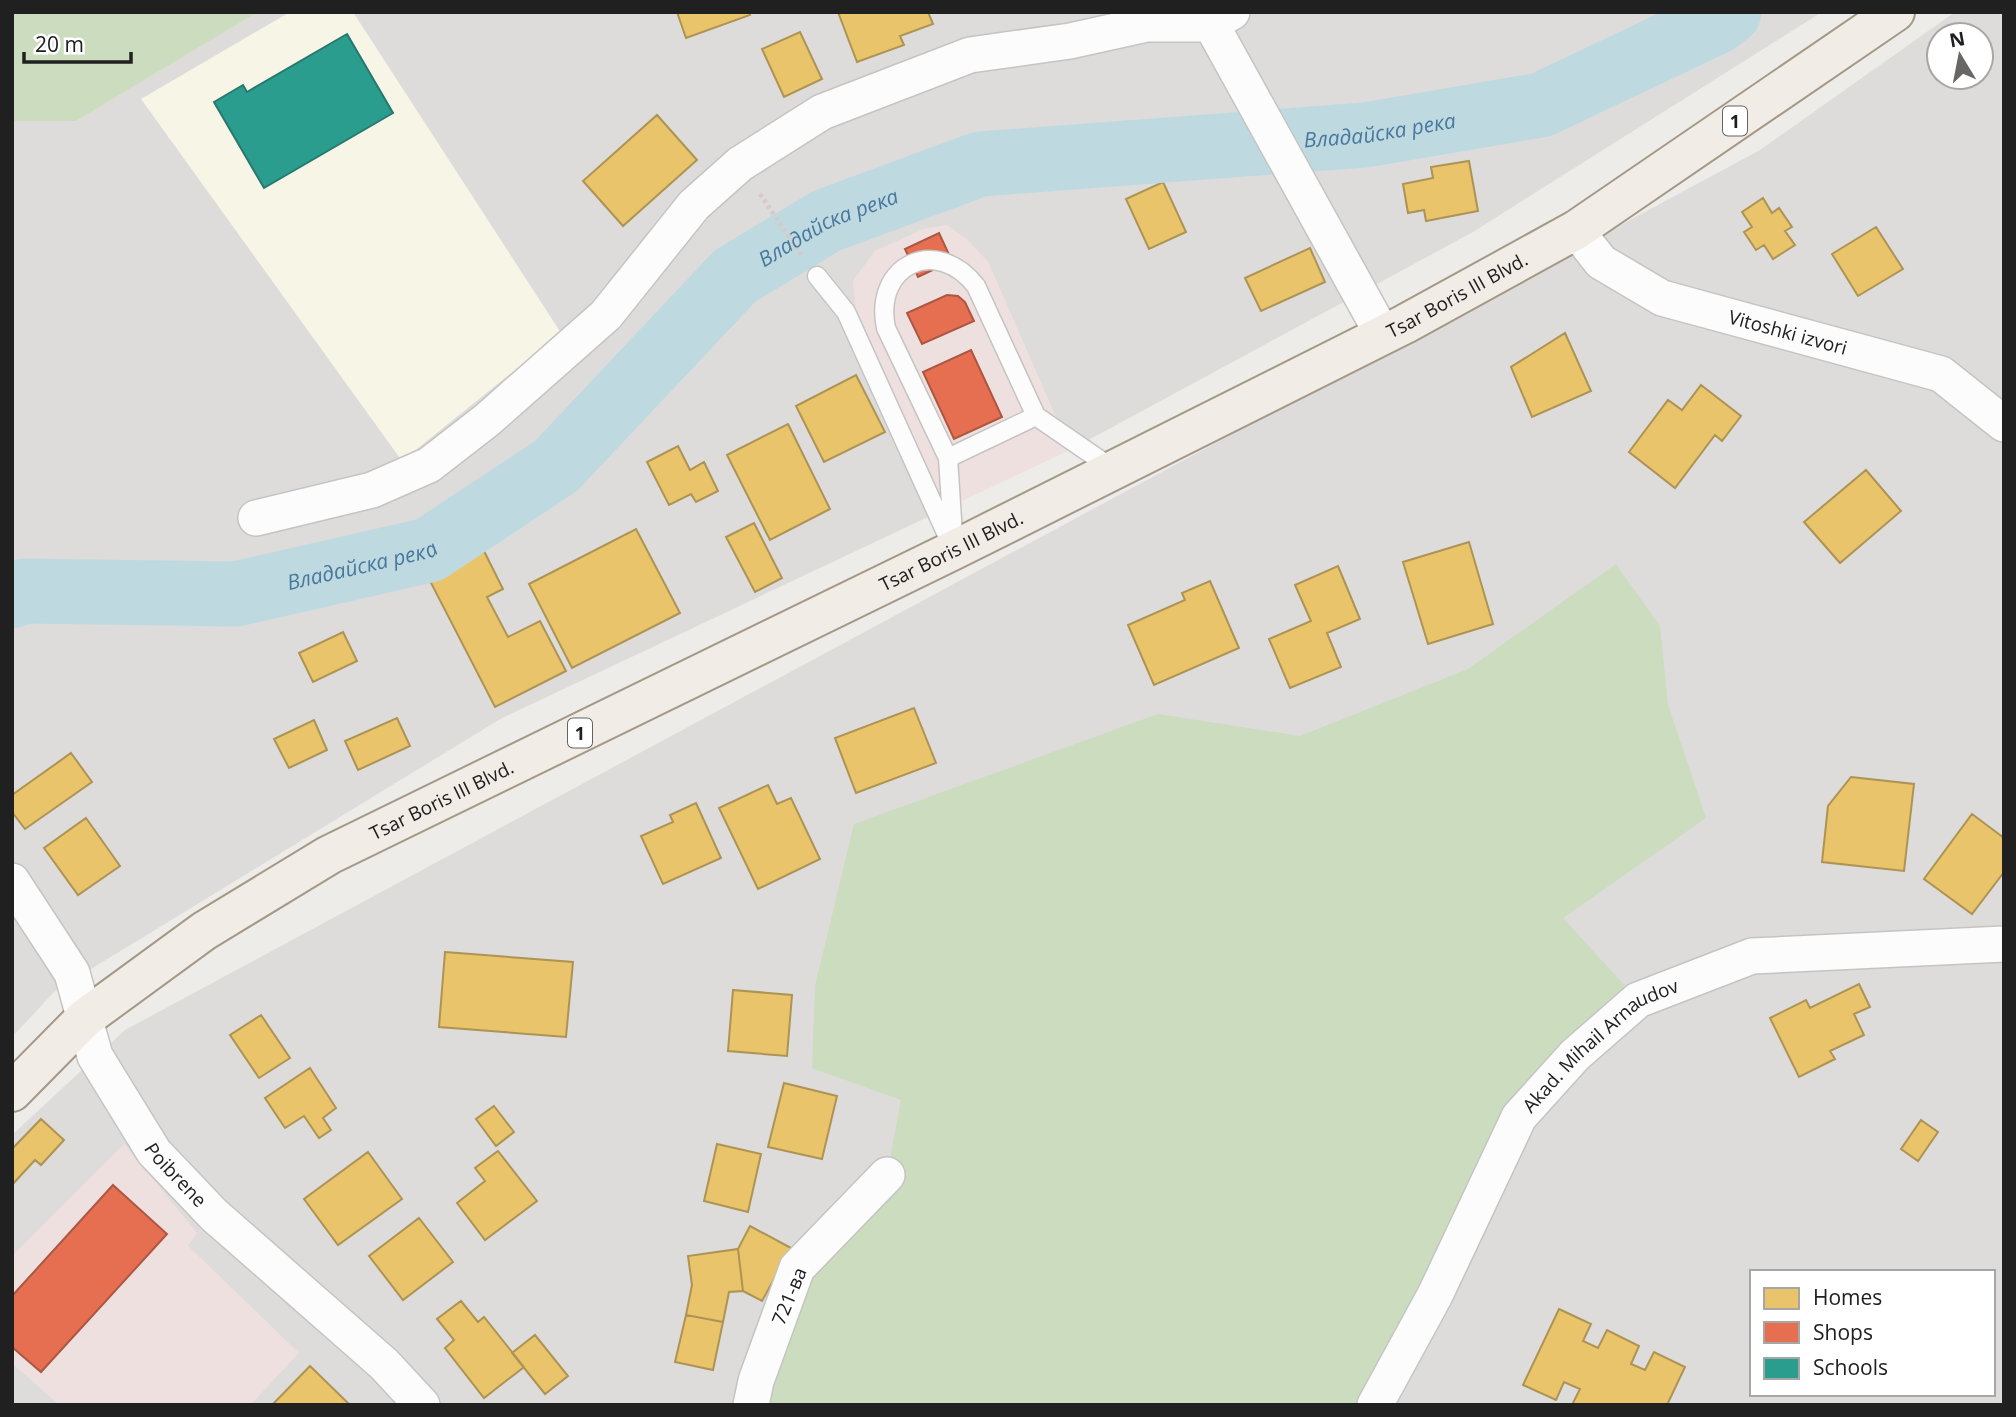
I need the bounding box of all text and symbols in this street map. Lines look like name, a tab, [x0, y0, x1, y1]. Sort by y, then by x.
scale bar	[24, 21, 131, 65]
north arrow	[1925, 21, 1995, 91]
text: N	[1947, 25, 1967, 53]
text: 20 m	[35, 30, 84, 58]
water label: Владайска река	[1303, 106, 1458, 154]
road number: 1	[1723, 106, 1747, 136]
water label: Владайска река	[753, 181, 902, 273]
street label: Tsar Boris III Blvd.	[1382, 246, 1532, 344]
street label: Vitoshki izvori	[1726, 304, 1850, 361]
street label: Tsar Boris III Blvd.	[875, 505, 1027, 598]
water label: Владайска река	[284, 534, 443, 596]
road number: 1	[568, 718, 592, 748]
street label: Tsar Boris III Blvd.	[365, 754, 518, 846]
street label: Akad. Mihail Arnaudov	[1516, 972, 1683, 1118]
street label: Poibrene	[138, 1138, 213, 1213]
street label: 721-ва	[765, 1263, 813, 1329]
legend	[1750, 1270, 1995, 1396]
text: Homes	[1813, 1283, 1882, 1311]
text: Shops	[1813, 1318, 1873, 1346]
text: Schools	[1813, 1353, 1888, 1381]

